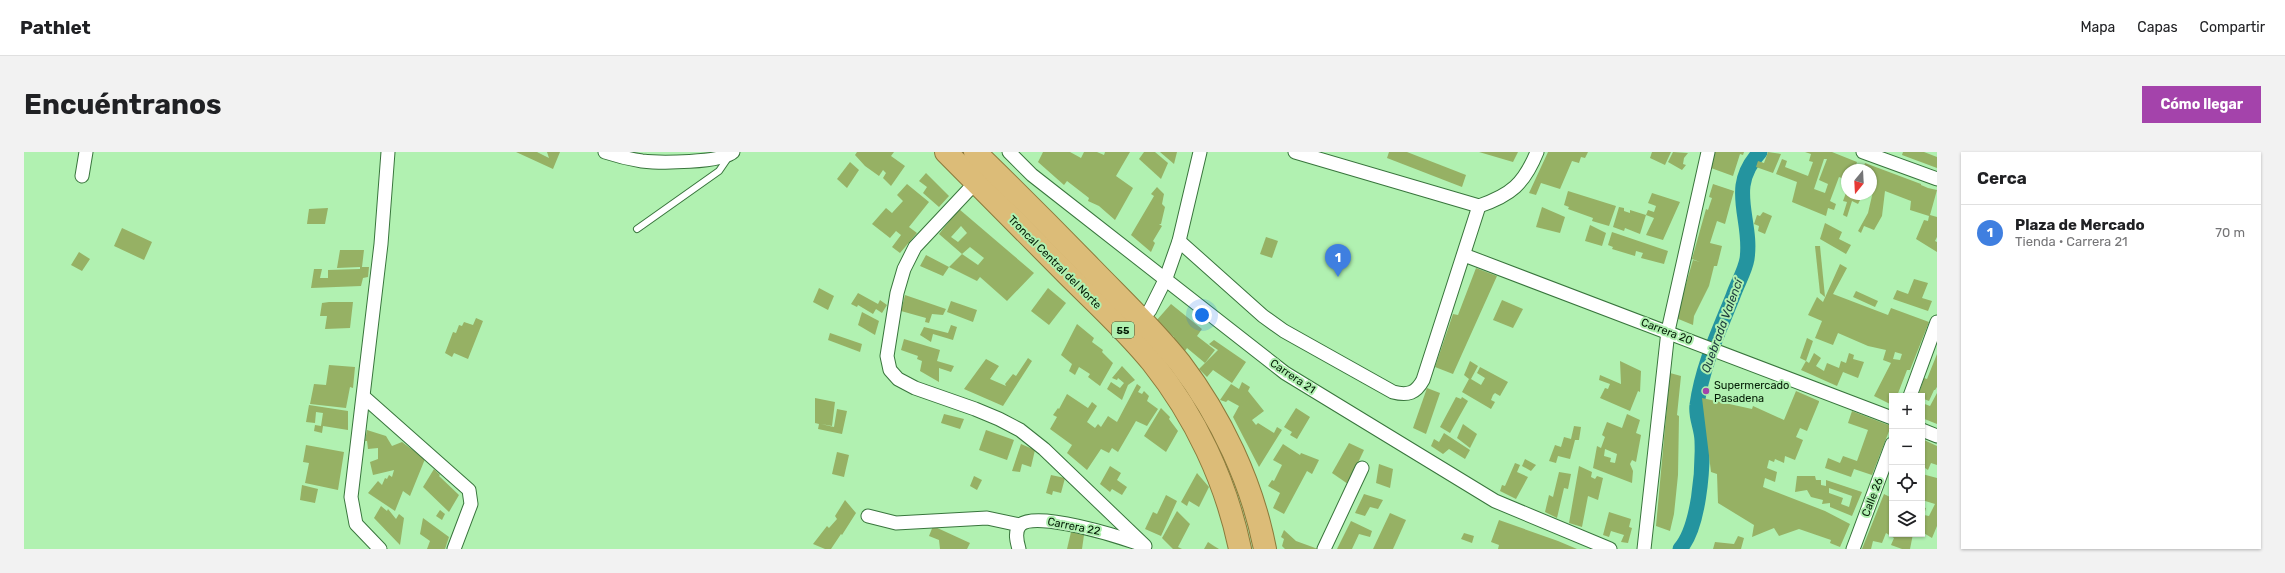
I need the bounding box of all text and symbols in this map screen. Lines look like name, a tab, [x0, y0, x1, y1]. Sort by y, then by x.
text: Pathlet	[20, 16, 91, 39]
text: Mapa	[2080, 19, 2115, 36]
text: Capas	[2137, 19, 2178, 36]
text: Compartir	[2200, 19, 2265, 36]
button: Cómo llegar	[2142, 86, 2261, 123]
text: Encuéntranos	[24, 88, 222, 121]
north arrow	[1841, 164, 1877, 200]
text: Cerca	[1977, 168, 2027, 188]
street label: Troncal Central del Norte	[1005, 213, 1104, 312]
text: Plaza de Mercado	[2015, 216, 2145, 234]
text: 1	[1987, 225, 1993, 240]
text: 70 m	[2215, 225, 2245, 240]
text: Tienda · Carrera 21	[2015, 234, 2128, 249]
pin: 1	[1325, 244, 1351, 277]
water label: Quebrada Valencí	[1699, 275, 1746, 375]
your location	[1192, 305, 1212, 325]
street label: Carrera 20	[1639, 316, 1694, 347]
road number: 55	[1112, 322, 1134, 338]
street label: Carrera 21	[1268, 357, 1318, 396]
place label: Supermercado Pasadena	[1714, 379, 1789, 405]
marker: Supermercado Pasadena	[1701, 386, 1711, 396]
map controls	[1889, 393, 1925, 537]
button: +	[1889, 393, 1925, 429]
button: −	[1889, 429, 1925, 465]
button: locate	[1889, 465, 1925, 501]
street label: Calle 26	[1859, 476, 1886, 519]
button: layers	[1889, 501, 1925, 537]
street label: Carrera 22	[1046, 515, 1101, 538]

